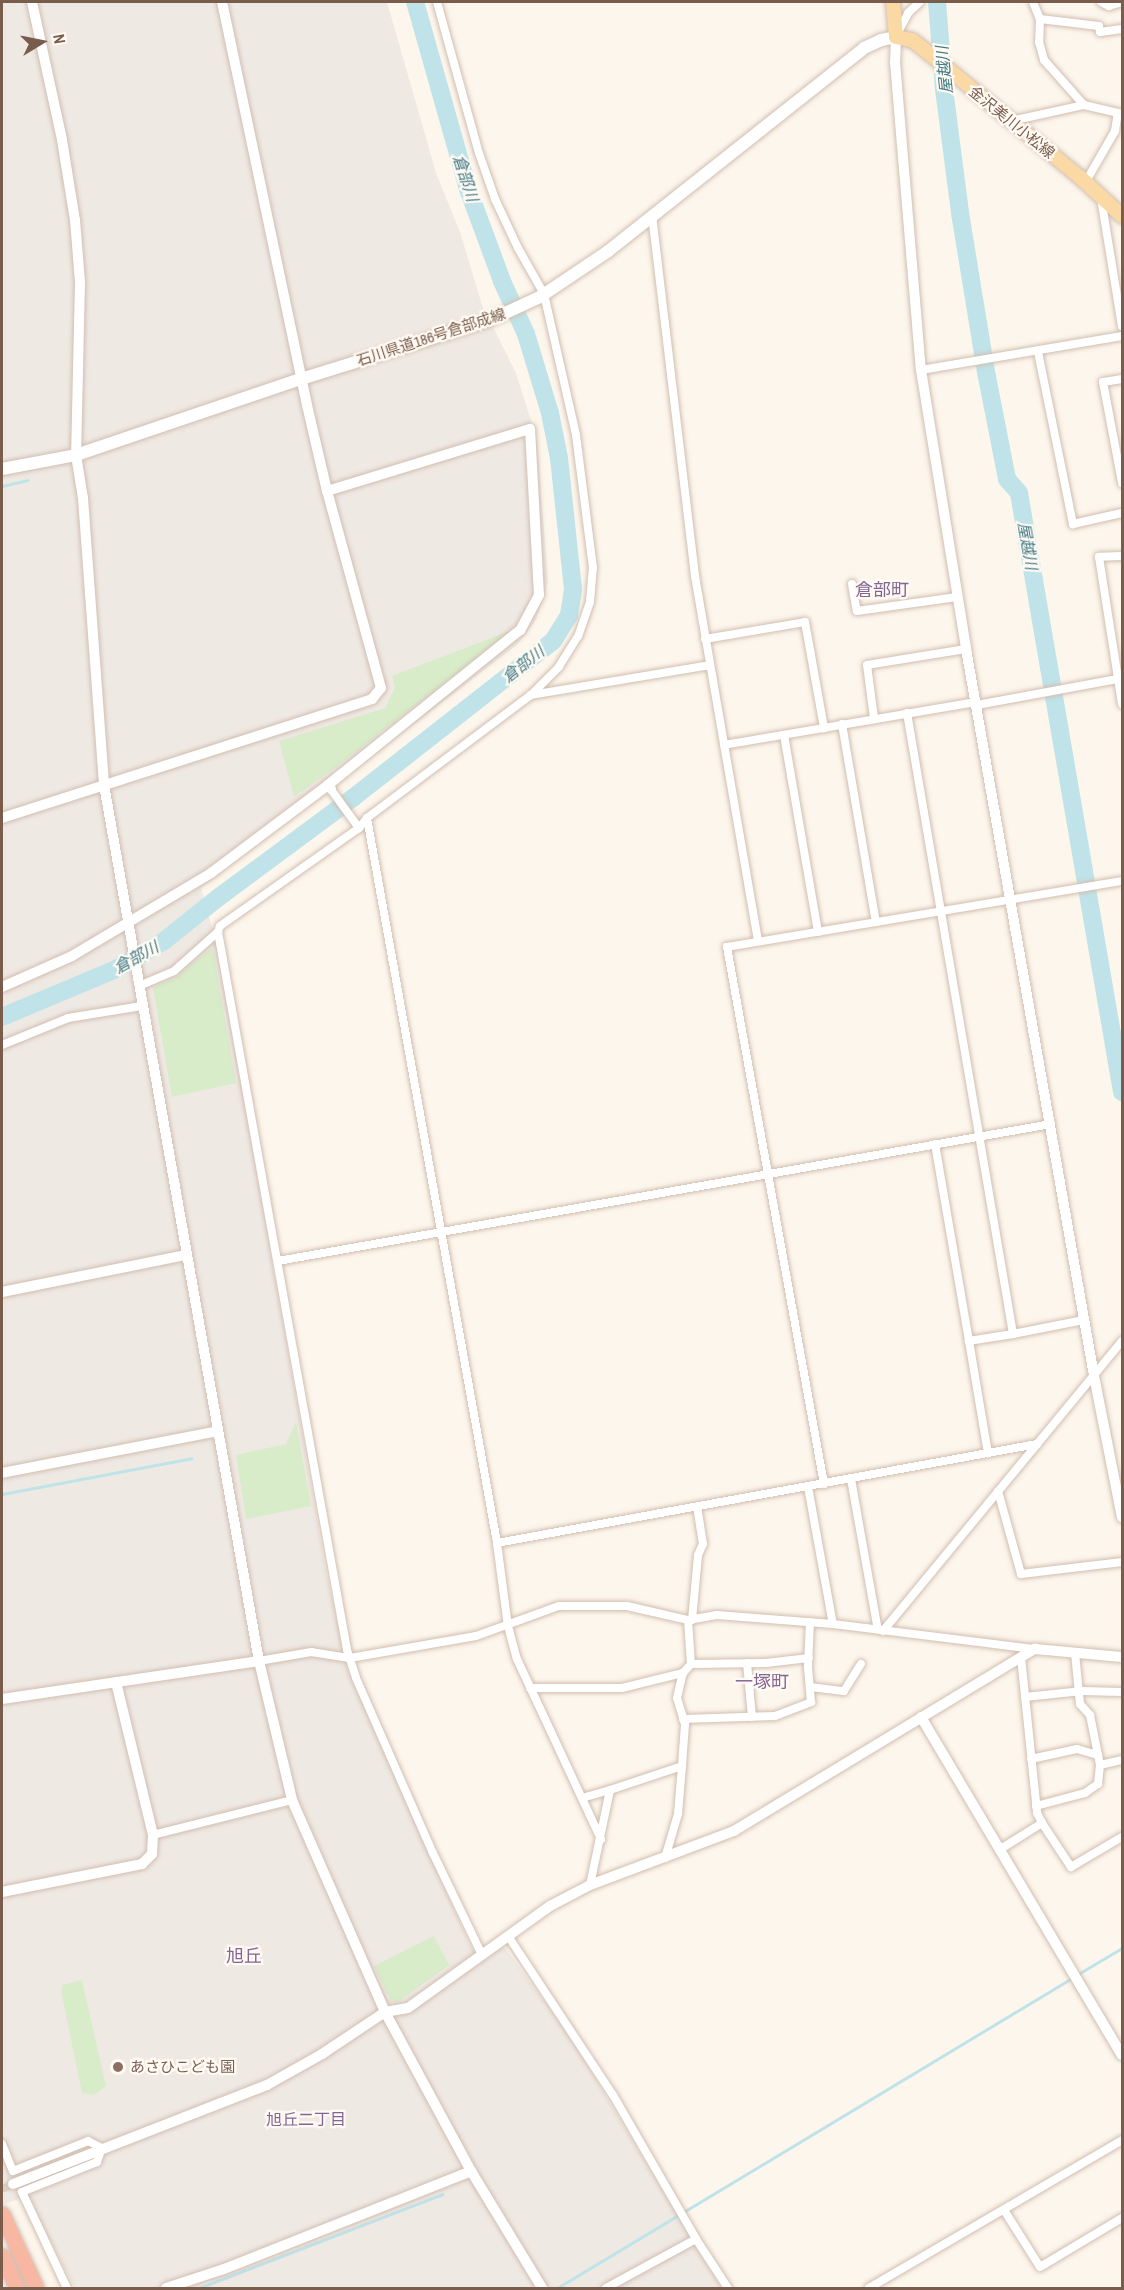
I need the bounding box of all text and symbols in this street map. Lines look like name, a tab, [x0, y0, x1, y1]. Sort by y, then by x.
north arrow	[12, 12, 72, 72]
text: N	[48, 32, 71, 45]
water label: 屋越川	[932, 45, 956, 95]
street label: 金沢美川小松線	[966, 82, 1058, 162]
water label: 倉部川	[449, 152, 483, 204]
street label: 石川県道186号倉部成線	[354, 304, 508, 370]
water label: 屋越川	[1014, 521, 1042, 571]
district label: 倉部町	[855, 579, 909, 601]
water label: 倉部川	[498, 642, 548, 686]
water label: 倉部川	[110, 937, 162, 977]
district label: 一塚町	[735, 1671, 789, 1693]
district label: 旭丘	[226, 1945, 262, 1967]
place label: あさひこども園	[130, 2058, 235, 2076]
marker: あさひこども園	[111, 2060, 125, 2074]
district label: 旭丘二丁目	[266, 2109, 346, 2129]

